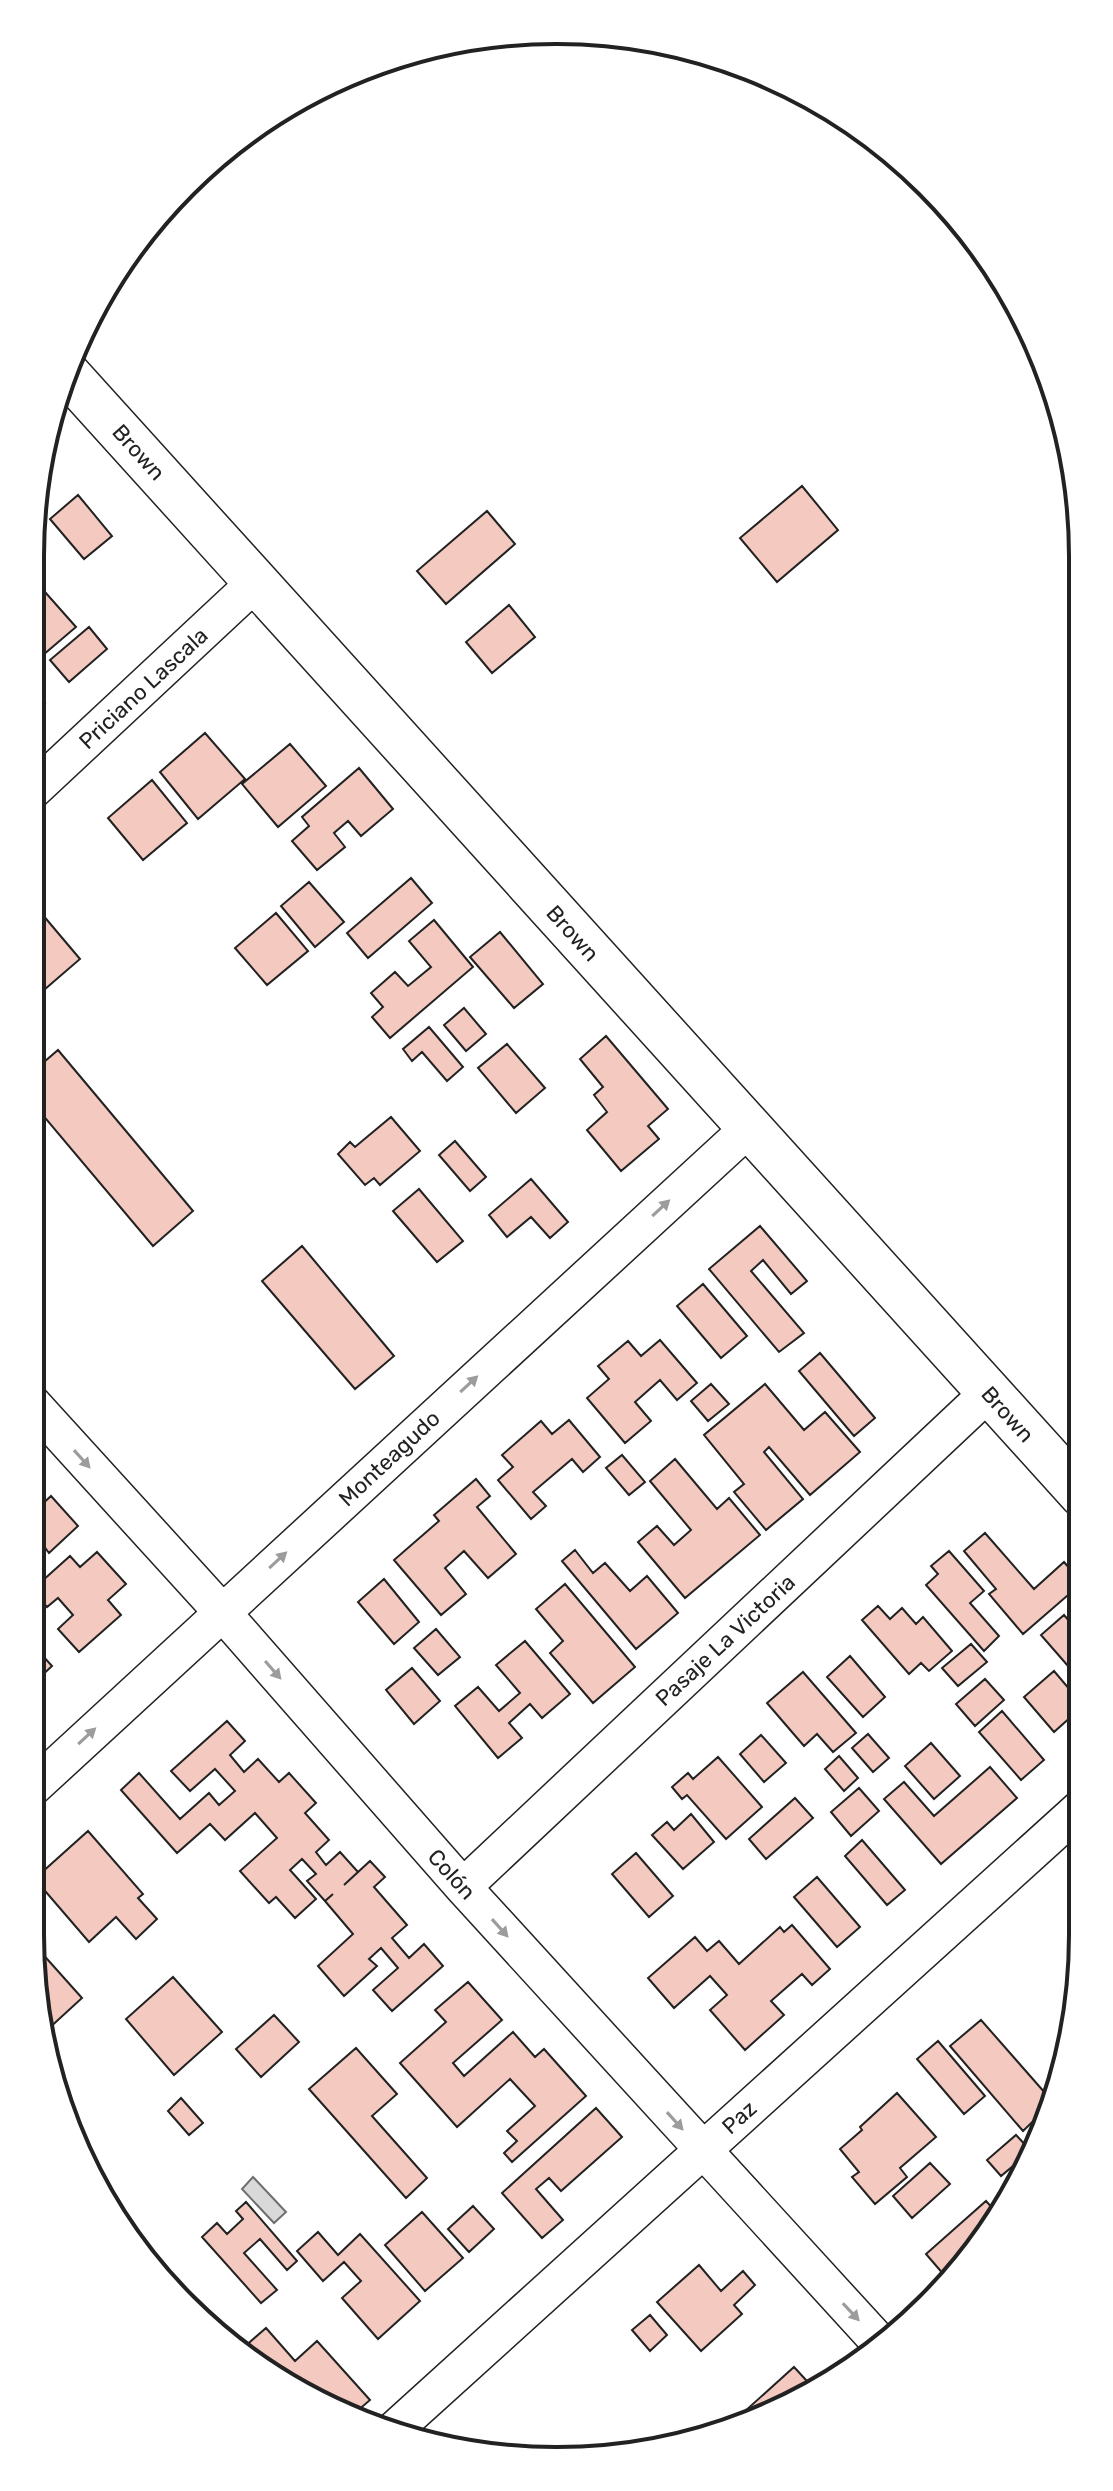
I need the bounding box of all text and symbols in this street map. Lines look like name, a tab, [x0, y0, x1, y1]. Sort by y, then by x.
street label: Brown	[106, 419, 171, 486]
street label: Priciano Lascala	[73, 622, 213, 755]
street label: Brown	[540, 900, 605, 967]
one-way arrow	[651, 1200, 670, 1218]
one-way arrow	[460, 1375, 479, 1393]
street label: Brown	[975, 1381, 1040, 1448]
street label: Monteagudo	[333, 1405, 446, 1512]
one-way arrow	[73, 1449, 91, 1468]
one-way arrow	[268, 1551, 287, 1569]
street label: Pasaje La Victoria	[650, 1569, 801, 1712]
one-way arrow	[264, 1659, 281, 1679]
one-way arrow	[77, 1728, 96, 1746]
street label: Colón	[422, 1844, 481, 1905]
one-way arrow	[491, 1918, 509, 1937]
street label: Paz	[716, 2095, 762, 2140]
one-way arrow	[665, 2111, 683, 2130]
one-way arrow	[841, 2302, 859, 2321]

